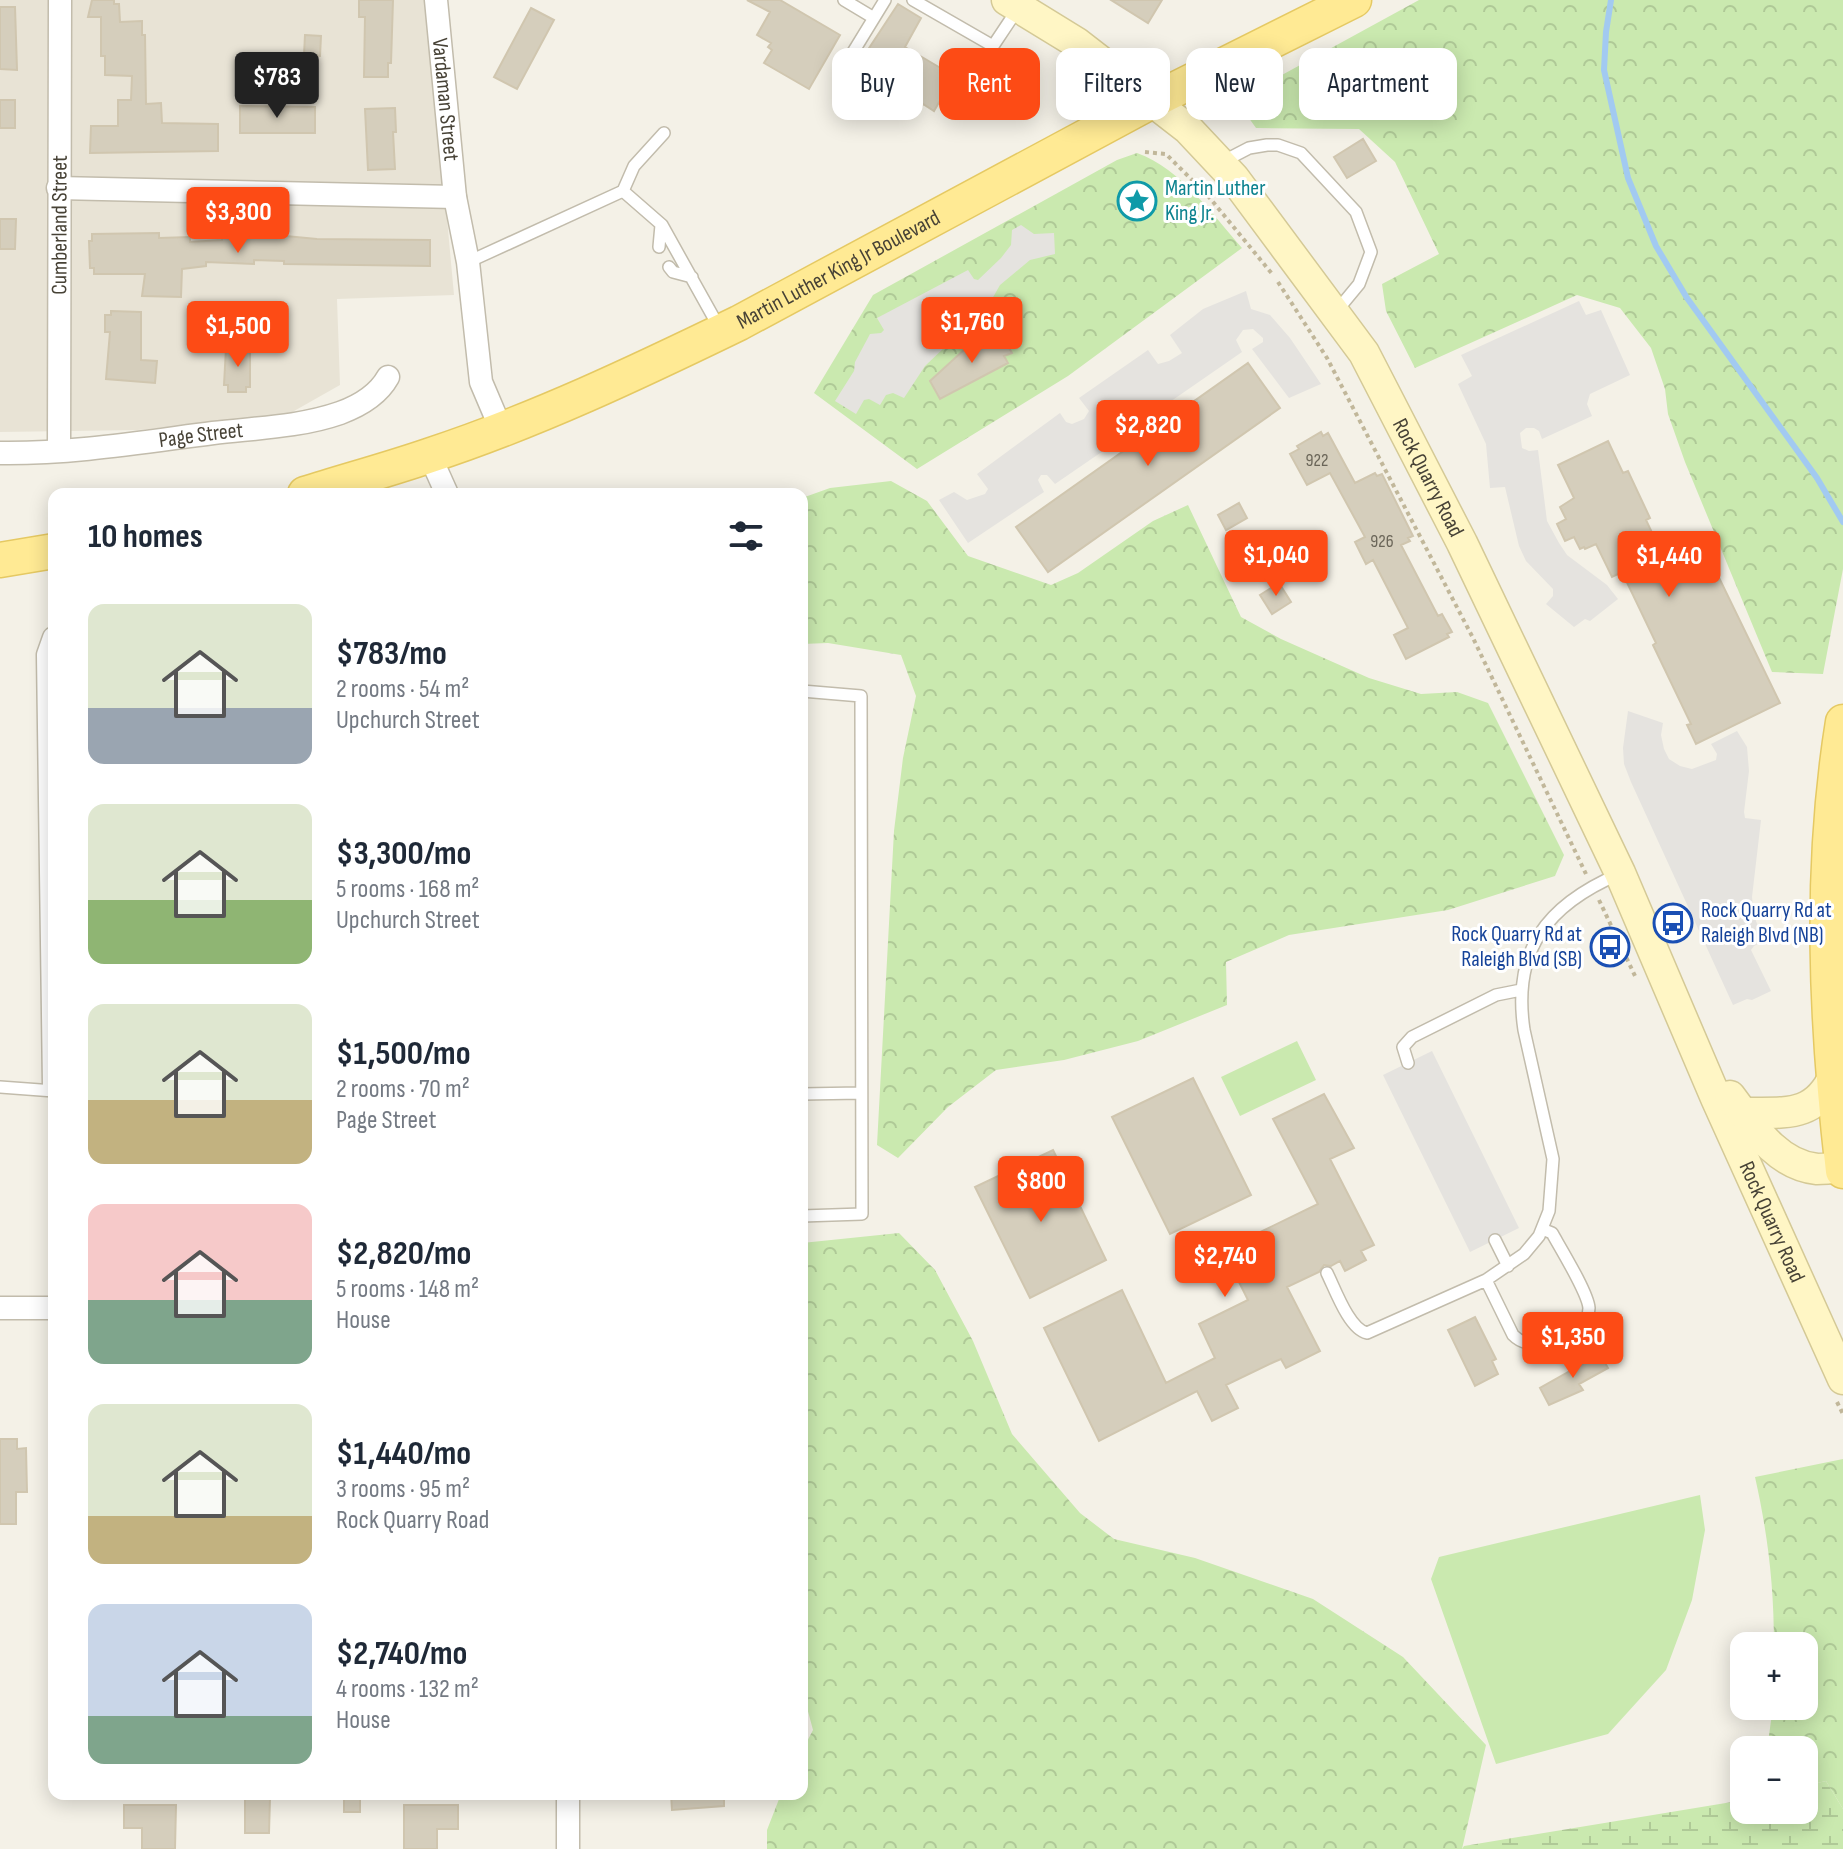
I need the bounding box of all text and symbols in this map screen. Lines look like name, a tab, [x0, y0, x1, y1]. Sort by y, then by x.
street label: Vardaman Street	[426, 37, 465, 163]
chip: Buy	[832, 48, 923, 120]
chip: Rent	[939, 48, 1040, 120]
chip: Filters	[1056, 48, 1170, 120]
chip: New	[1186, 48, 1283, 120]
chip: Apartment	[1299, 48, 1457, 120]
pin: $783	[230, 52, 324, 120]
text: $783	[253, 62, 301, 93]
street label: Cumberland Street	[46, 155, 73, 295]
place label: Martin Luther King Jr.	[1165, 175, 1265, 227]
place icon: Martin Luther King Jr.	[1116, 180, 1158, 222]
pin: $3,300	[173, 187, 303, 255]
text: $3,300	[204, 197, 272, 228]
street label: Martin Luther King Jr Boulevard	[732, 204, 945, 335]
pin: $1,760	[907, 297, 1037, 365]
pin: $1,500	[173, 301, 303, 369]
text: $1,760	[939, 307, 1005, 338]
text: $1,500	[205, 311, 271, 342]
pin: $2,820	[1083, 400, 1213, 468]
text: $2,820	[1114, 410, 1182, 441]
street label: Rock Quarry Road	[1387, 414, 1470, 541]
street label: Page Street	[157, 416, 245, 454]
house number: 922	[1306, 450, 1328, 471]
icon: filters	[724, 514, 768, 558]
text: 10 homes	[88, 516, 203, 557]
pin: $1,040	[1211, 530, 1341, 598]
house number: 926	[1370, 531, 1394, 552]
pin: $1,440	[1604, 531, 1734, 599]
text: $1,040	[1243, 540, 1309, 571]
text: $1,440	[1636, 541, 1702, 572]
text: $783/mo	[336, 633, 447, 674]
icon: home	[152, 636, 248, 732]
text: 2 rooms · 54 m²	[336, 674, 469, 705]
text: Upchurch Street	[336, 705, 480, 736]
text: $3,300/mo	[336, 833, 471, 874]
icon: home	[152, 836, 248, 932]
text: 5 rooms · 168 m²	[336, 874, 479, 905]
place label: Rock Quarry Rd at Raleigh Blvd (NB)	[1701, 897, 1832, 949]
bus stop icon: Rock Quarry Rd at Raleigh Blvd (NB)	[1652, 902, 1694, 944]
text: Upchurch Street	[336, 905, 480, 936]
place label: Rock Quarry Rd at Raleigh Blvd (SB)	[1451, 921, 1582, 973]
bus stop icon: Rock Quarry Rd at Raleigh Blvd (SB)	[1589, 926, 1631, 968]
text: $1,500/mo	[336, 1033, 470, 1074]
icon: home	[152, 1036, 248, 1132]
text: 2 rooms · 70 m²	[336, 1074, 470, 1105]
text: Page Street	[336, 1105, 436, 1136]
pin: $800	[994, 1156, 1088, 1224]
street label: Rock Quarry Road	[1733, 1157, 1811, 1287]
text: $800	[1016, 1166, 1066, 1197]
pin: $2,740	[1160, 1231, 1290, 1299]
text: $2,820/mo	[336, 1233, 471, 1274]
icon: home	[152, 1236, 248, 1332]
text: $2,740	[1193, 1241, 1257, 1272]
text: 5 rooms · 148 m²	[336, 1274, 479, 1305]
text: House	[336, 1305, 391, 1336]
pin: $1,350	[1508, 1312, 1638, 1380]
text: $1,350	[1540, 1322, 1606, 1353]
text: $1,440/mo	[336, 1433, 471, 1474]
icon: home	[152, 1436, 248, 1532]
text: 3 rooms · 95 m²	[336, 1474, 470, 1505]
text: Rock Quarry Road	[336, 1505, 489, 1536]
map controls	[1730, 1632, 1818, 1824]
button: +	[1730, 1632, 1818, 1720]
text: $2,740/mo	[336, 1633, 467, 1674]
icon: home	[152, 1636, 248, 1732]
text: 4 rooms · 132 m²	[336, 1674, 479, 1705]
text: House	[336, 1705, 391, 1736]
button: −	[1730, 1736, 1818, 1824]

